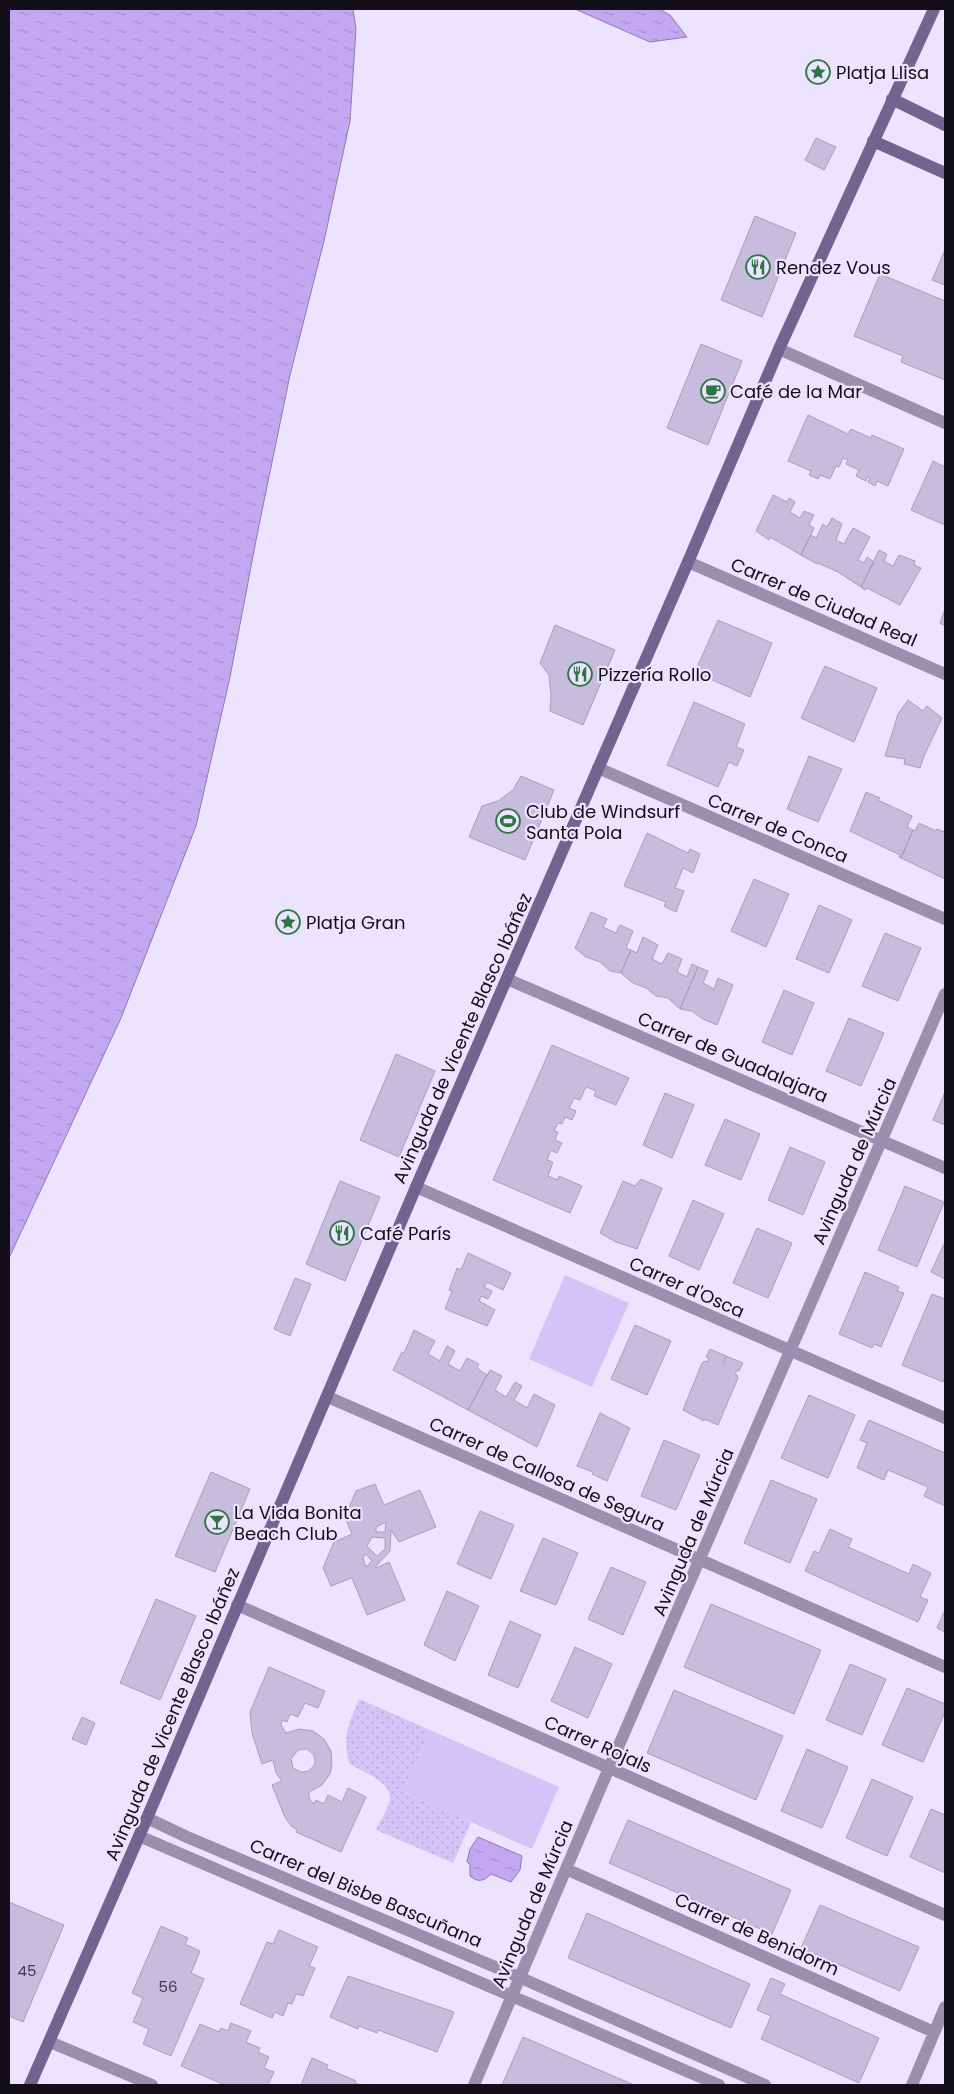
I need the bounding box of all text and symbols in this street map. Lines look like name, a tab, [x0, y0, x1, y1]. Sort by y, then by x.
place icon: Platja Llisa	[805, 59, 831, 85]
place label: Platja Llisa	[836, 60, 929, 85]
restaurant icon: Rendez Vous	[745, 254, 771, 280]
place label: Rendez Vous	[776, 255, 891, 280]
cafe icon: Café de la Mar	[700, 378, 726, 404]
place label: Café de la Mar	[730, 379, 862, 404]
street label: Carrer de Ciudad Real	[727, 551, 921, 653]
restaurant icon: Pizzería Rollo	[567, 661, 593, 687]
place label: Pizzería Rollo	[598, 662, 711, 687]
street label: Carrer de Conca	[704, 787, 852, 869]
place label: Club de Windsurf Santa Pola	[526, 799, 680, 845]
sports icon: Club de Windsurf Santa Pola	[495, 808, 521, 834]
street label: Avinguda de Vicente Blasco Ibáñez	[386, 889, 538, 1187]
place icon: Platja Gran	[275, 909, 301, 935]
place label: Platja Gran	[306, 910, 405, 935]
street label: Carrer de Guadalajara	[634, 1006, 832, 1108]
street label: Avinguda de Múrcia	[806, 1074, 902, 1248]
restaurant icon: Café París	[329, 1220, 355, 1246]
place label: Café París	[360, 1221, 451, 1246]
street label: Carrer d'Osca	[625, 1250, 749, 1324]
street label: Carrer de Callosa de Segura	[425, 1411, 669, 1537]
street label: Avinguda de Múrcia	[646, 1444, 740, 1620]
place label: La Vida Bonita Beach Club	[234, 1500, 362, 1546]
bar icon: La Vida Bonita Beach Club	[204, 1509, 230, 1535]
street label: Avinguda de Vicente Blasco Ibáñez	[99, 1564, 245, 1864]
street label: Carrer Rojals	[540, 1709, 656, 1779]
street label: Avinguda de Múrcia	[485, 1816, 579, 1992]
street label: Carrer del Bisbe Bascuñana	[246, 1833, 486, 1953]
street label: Carrer de Benidorm	[671, 1887, 843, 1981]
house number: 45	[18, 1960, 36, 1981]
house number: 56	[159, 1976, 177, 1997]

